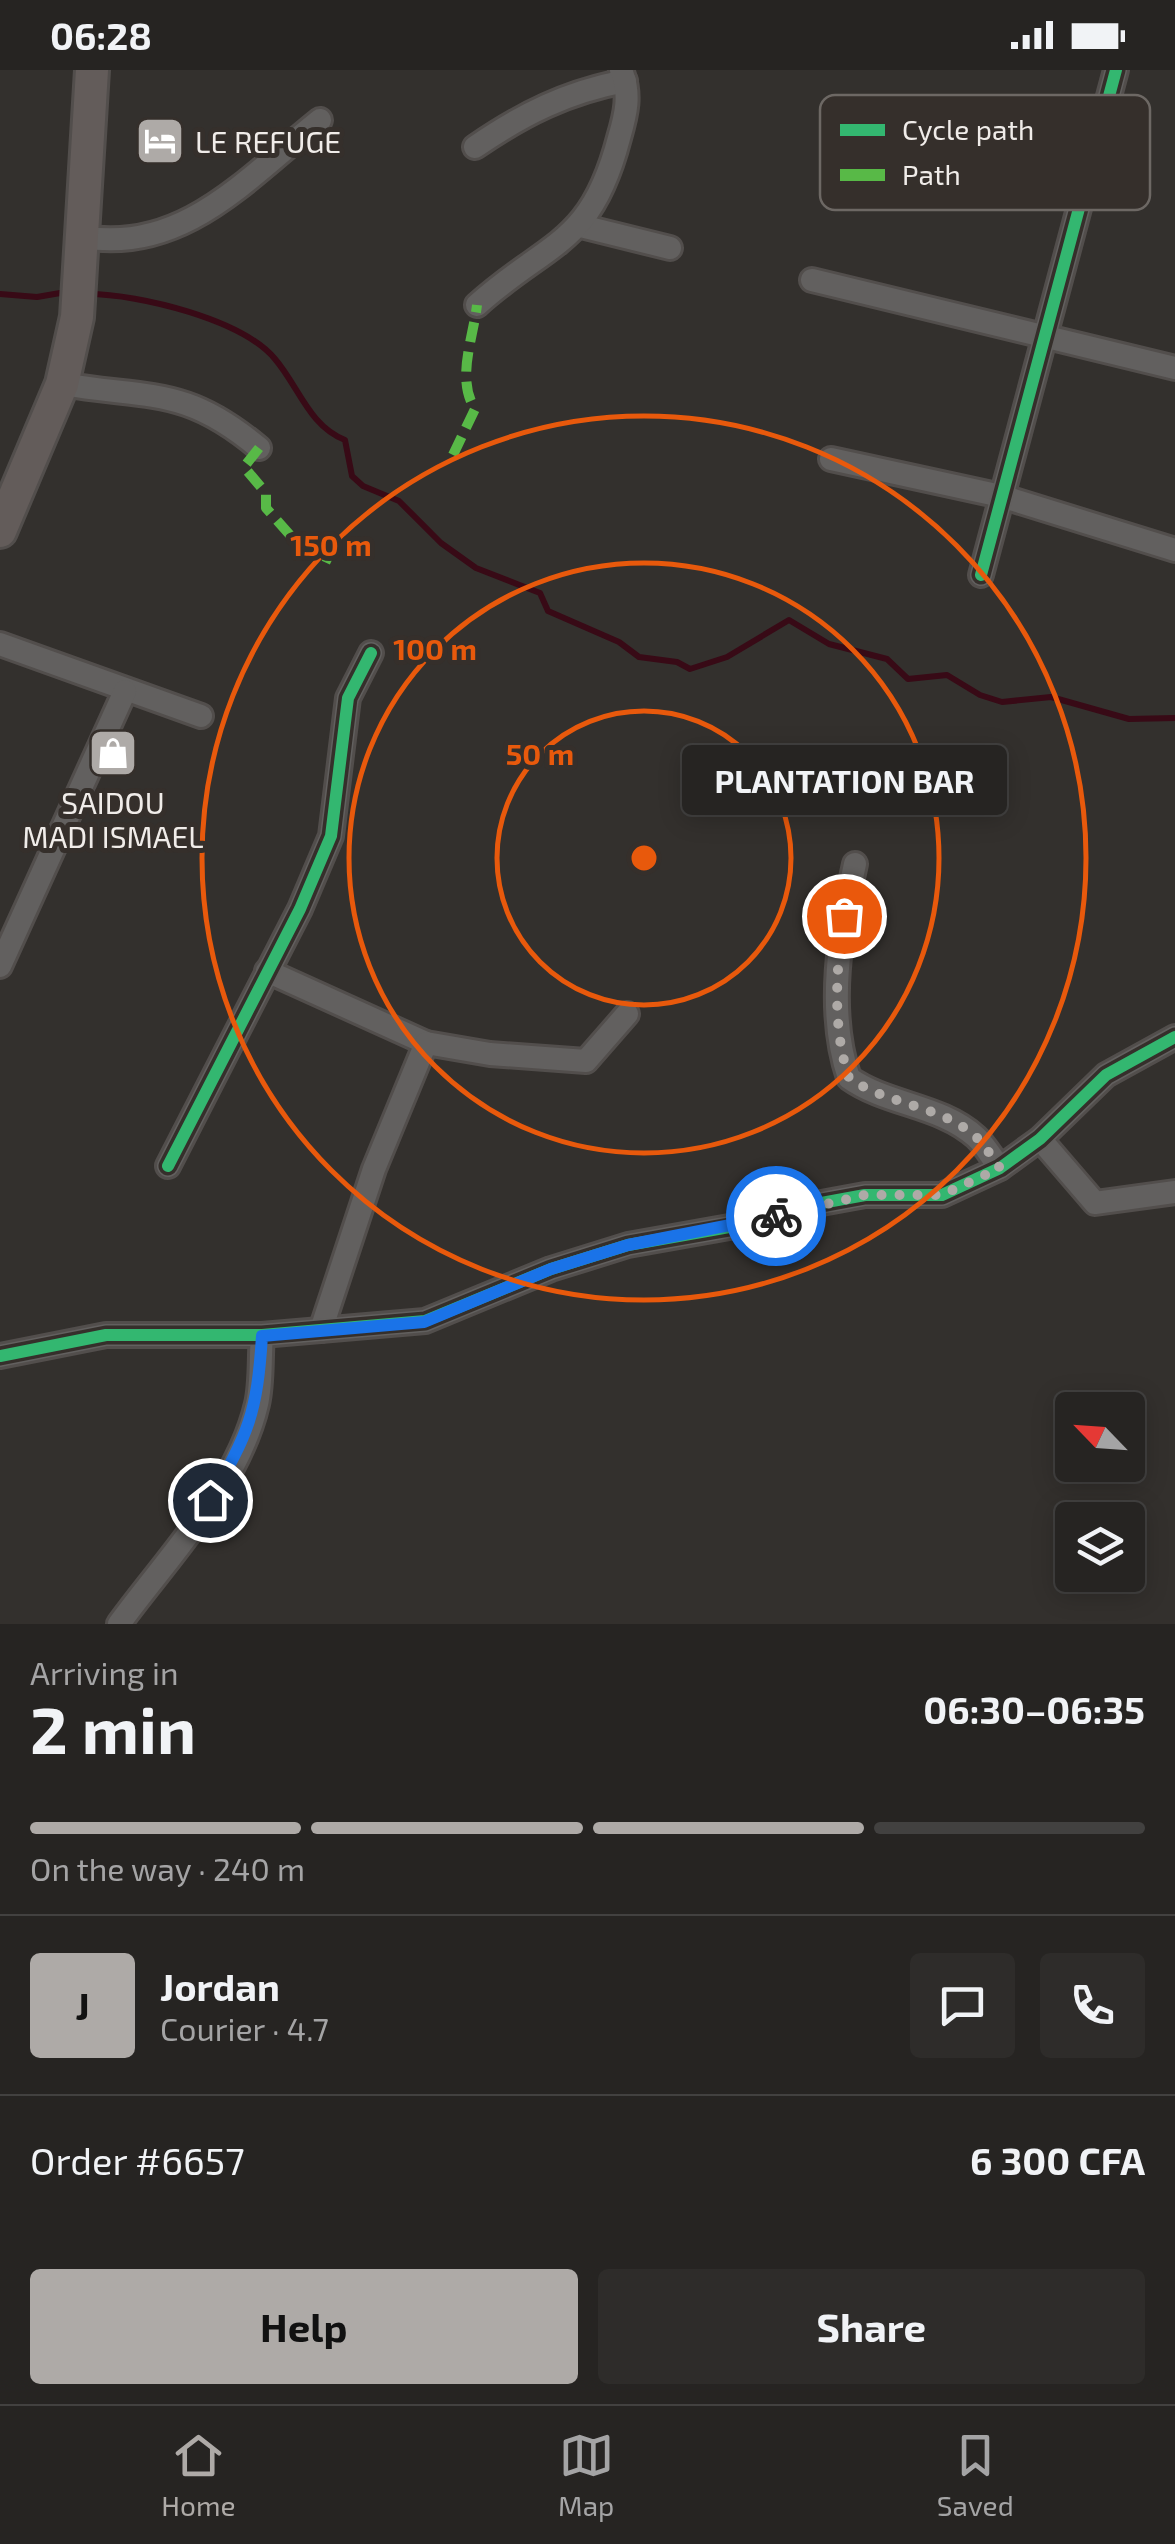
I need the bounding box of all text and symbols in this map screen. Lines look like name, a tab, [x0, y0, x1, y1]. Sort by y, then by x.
text: 06:28	[50, 12, 152, 58]
legend	[820, 95, 1150, 210]
text: Cycle path	[902, 112, 1034, 146]
hotel icon: LE REFUGE	[134, 115, 186, 167]
place label: LE REFUGE	[195, 123, 341, 159]
text: Path	[902, 157, 961, 191]
text: 150 m	[290, 526, 372, 562]
text: 100 m	[393, 630, 477, 666]
shop icon: SAIDOU MADI ISMAEL	[87, 727, 139, 779]
text: 50 m	[506, 735, 574, 771]
callout: PLANTATION BAR	[682, 746, 1006, 816]
text: PLANTATION BAR	[714, 761, 975, 799]
place label: SAIDOU MADI ISMAEL	[22, 784, 204, 854]
centre of rings	[626, 840, 662, 876]
pin	[802, 874, 887, 959]
icon: bag	[817, 889, 872, 944]
courier	[726, 1166, 826, 1266]
icon: bike	[749, 1189, 804, 1244]
north arrow	[1055, 1392, 1145, 1482]
map controls	[1055, 1392, 1145, 1592]
pin	[168, 1458, 253, 1543]
icon: home	[183, 1473, 238, 1528]
button: layers	[1055, 1502, 1145, 1592]
text: Arriving in	[30, 1653, 179, 1691]
text: 06:30–06:35	[923, 1686, 1145, 1732]
text: 2 min	[30, 1689, 196, 1767]
text: On the way · 240 m	[30, 1849, 305, 1887]
button: chat	[910, 1953, 1015, 2058]
button: phone	[1040, 1953, 1145, 2058]
text: Jordan	[160, 1963, 280, 2009]
text: J	[75, 1982, 90, 2028]
text: Courier · 4.7	[160, 2009, 329, 2047]
text: Order #6657	[30, 2137, 245, 2183]
text: 6 300 CFA	[970, 2137, 1145, 2183]
button: Help	[30, 2269, 578, 2384]
button: Share	[598, 2269, 1145, 2384]
tab: Home	[161, 2428, 235, 2522]
tab: Map	[558, 2428, 614, 2522]
tab: Saved	[937, 2428, 1014, 2522]

